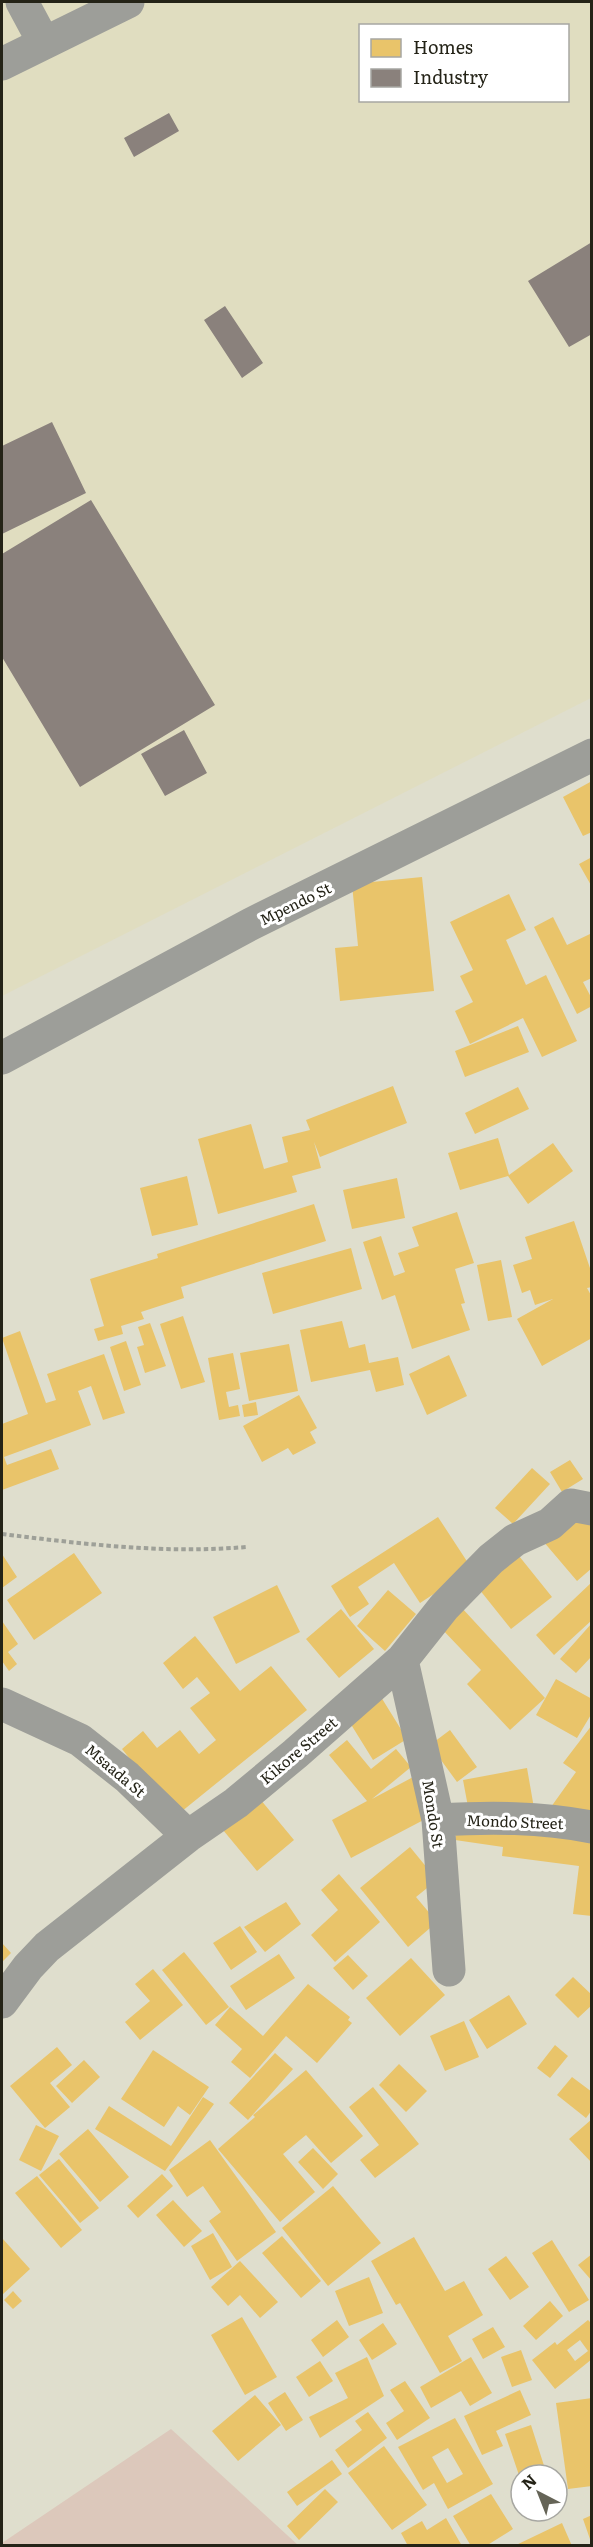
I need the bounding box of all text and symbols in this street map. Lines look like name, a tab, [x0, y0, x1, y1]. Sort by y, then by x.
legend	[359, 24, 569, 102]
text: Homes	[413, 33, 473, 60]
text: Industry	[413, 63, 489, 90]
street label: Mpendo St	[255, 876, 335, 930]
street label: Kikore Street	[254, 1711, 342, 1789]
street label: Msaada St	[81, 1738, 151, 1802]
street label: Mondo St	[417, 1778, 451, 1850]
street label: Mondo Street	[466, 1808, 564, 1834]
north arrow	[509, 2463, 569, 2523]
text: N	[515, 2468, 541, 2495]

